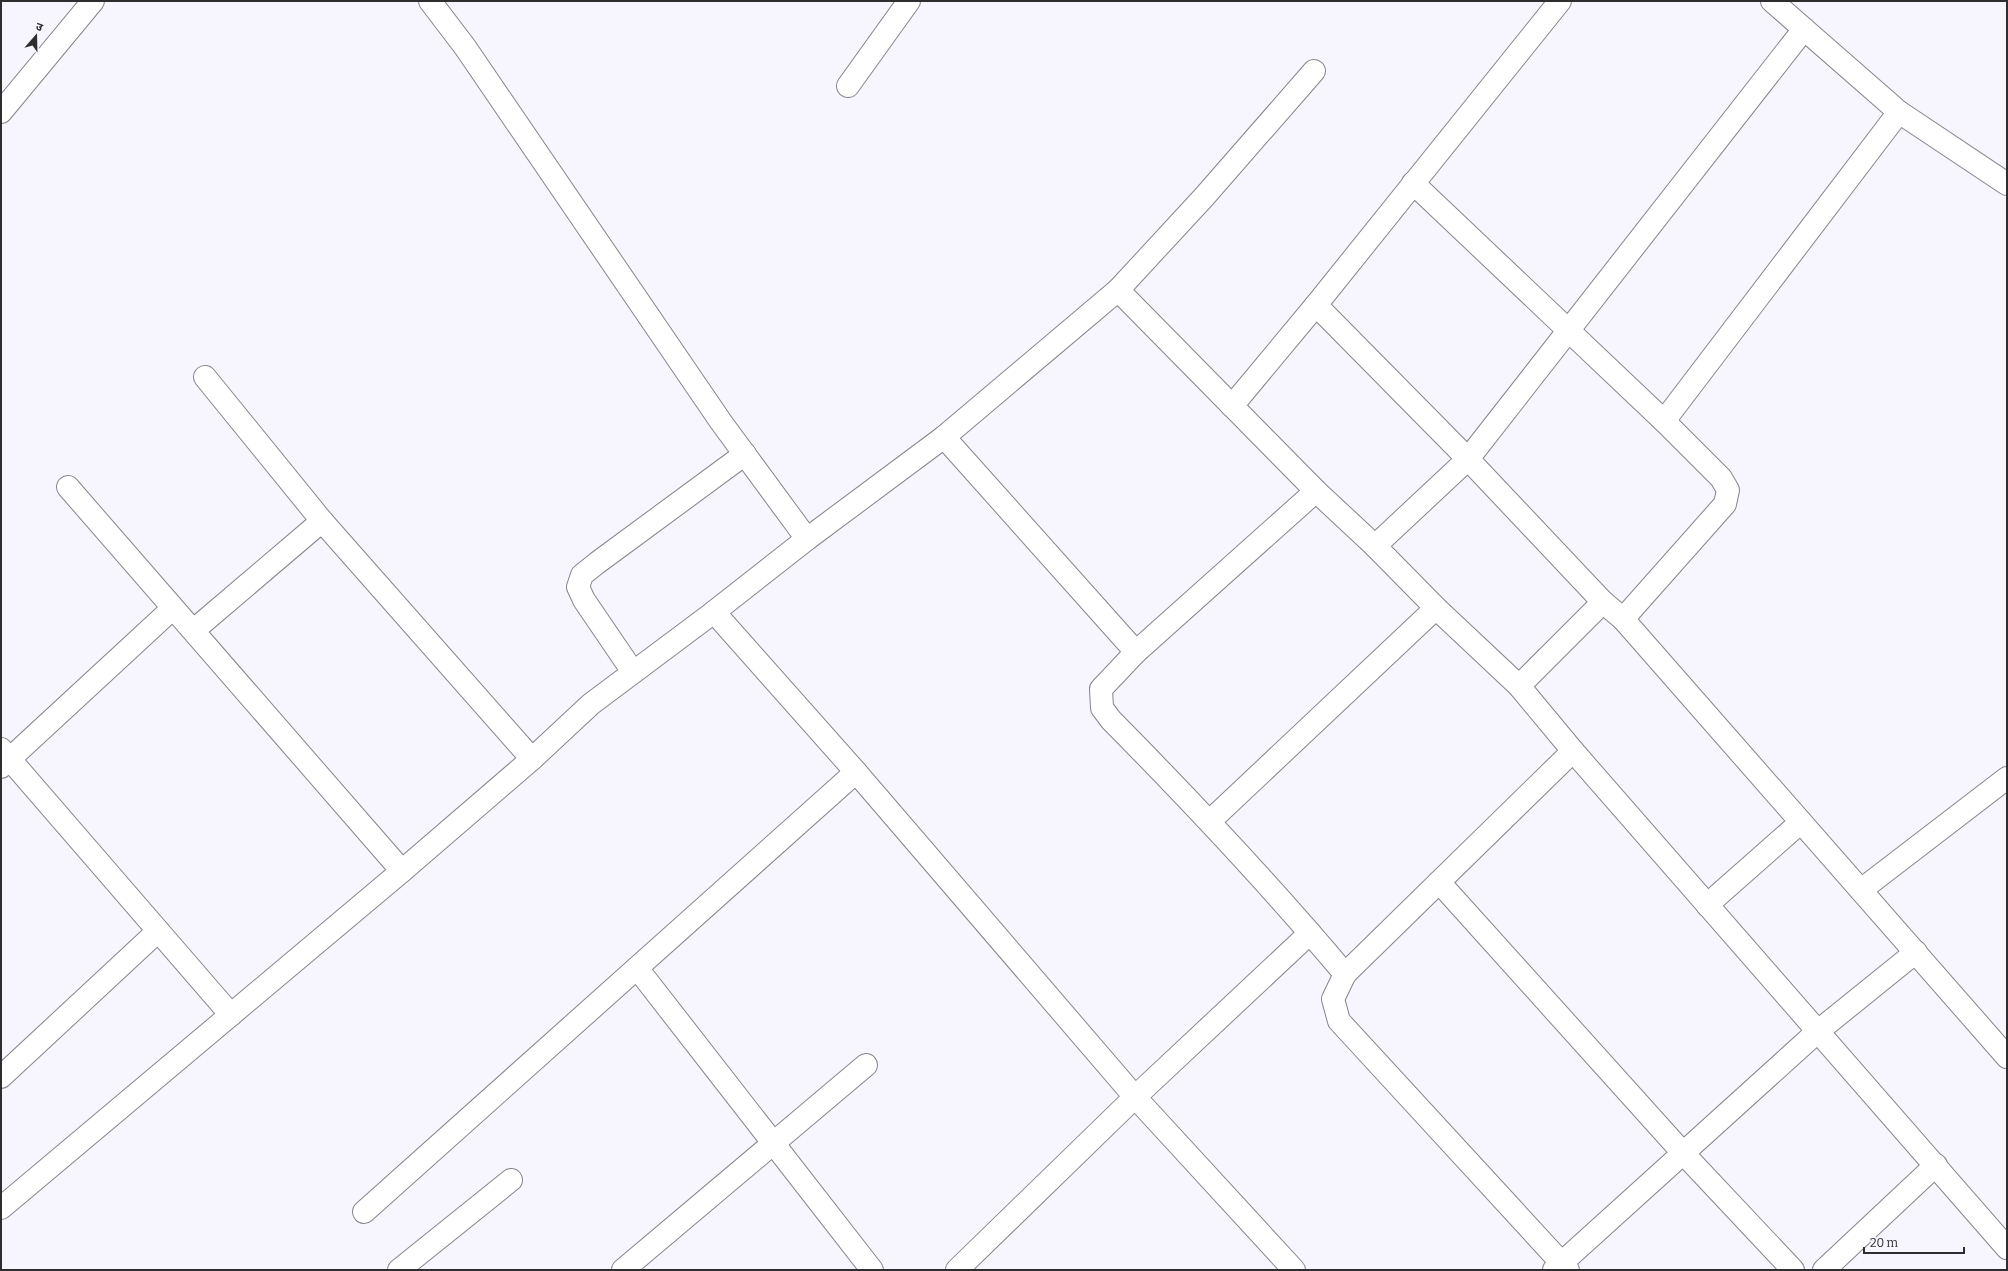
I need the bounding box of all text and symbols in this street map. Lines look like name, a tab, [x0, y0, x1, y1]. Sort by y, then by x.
north arrow	[16, 16, 56, 56]
text: उ	[34, 20, 45, 34]
scale bar	[1864, 1229, 1964, 1255]
text: 20 m	[1870, 1236, 1899, 1250]

